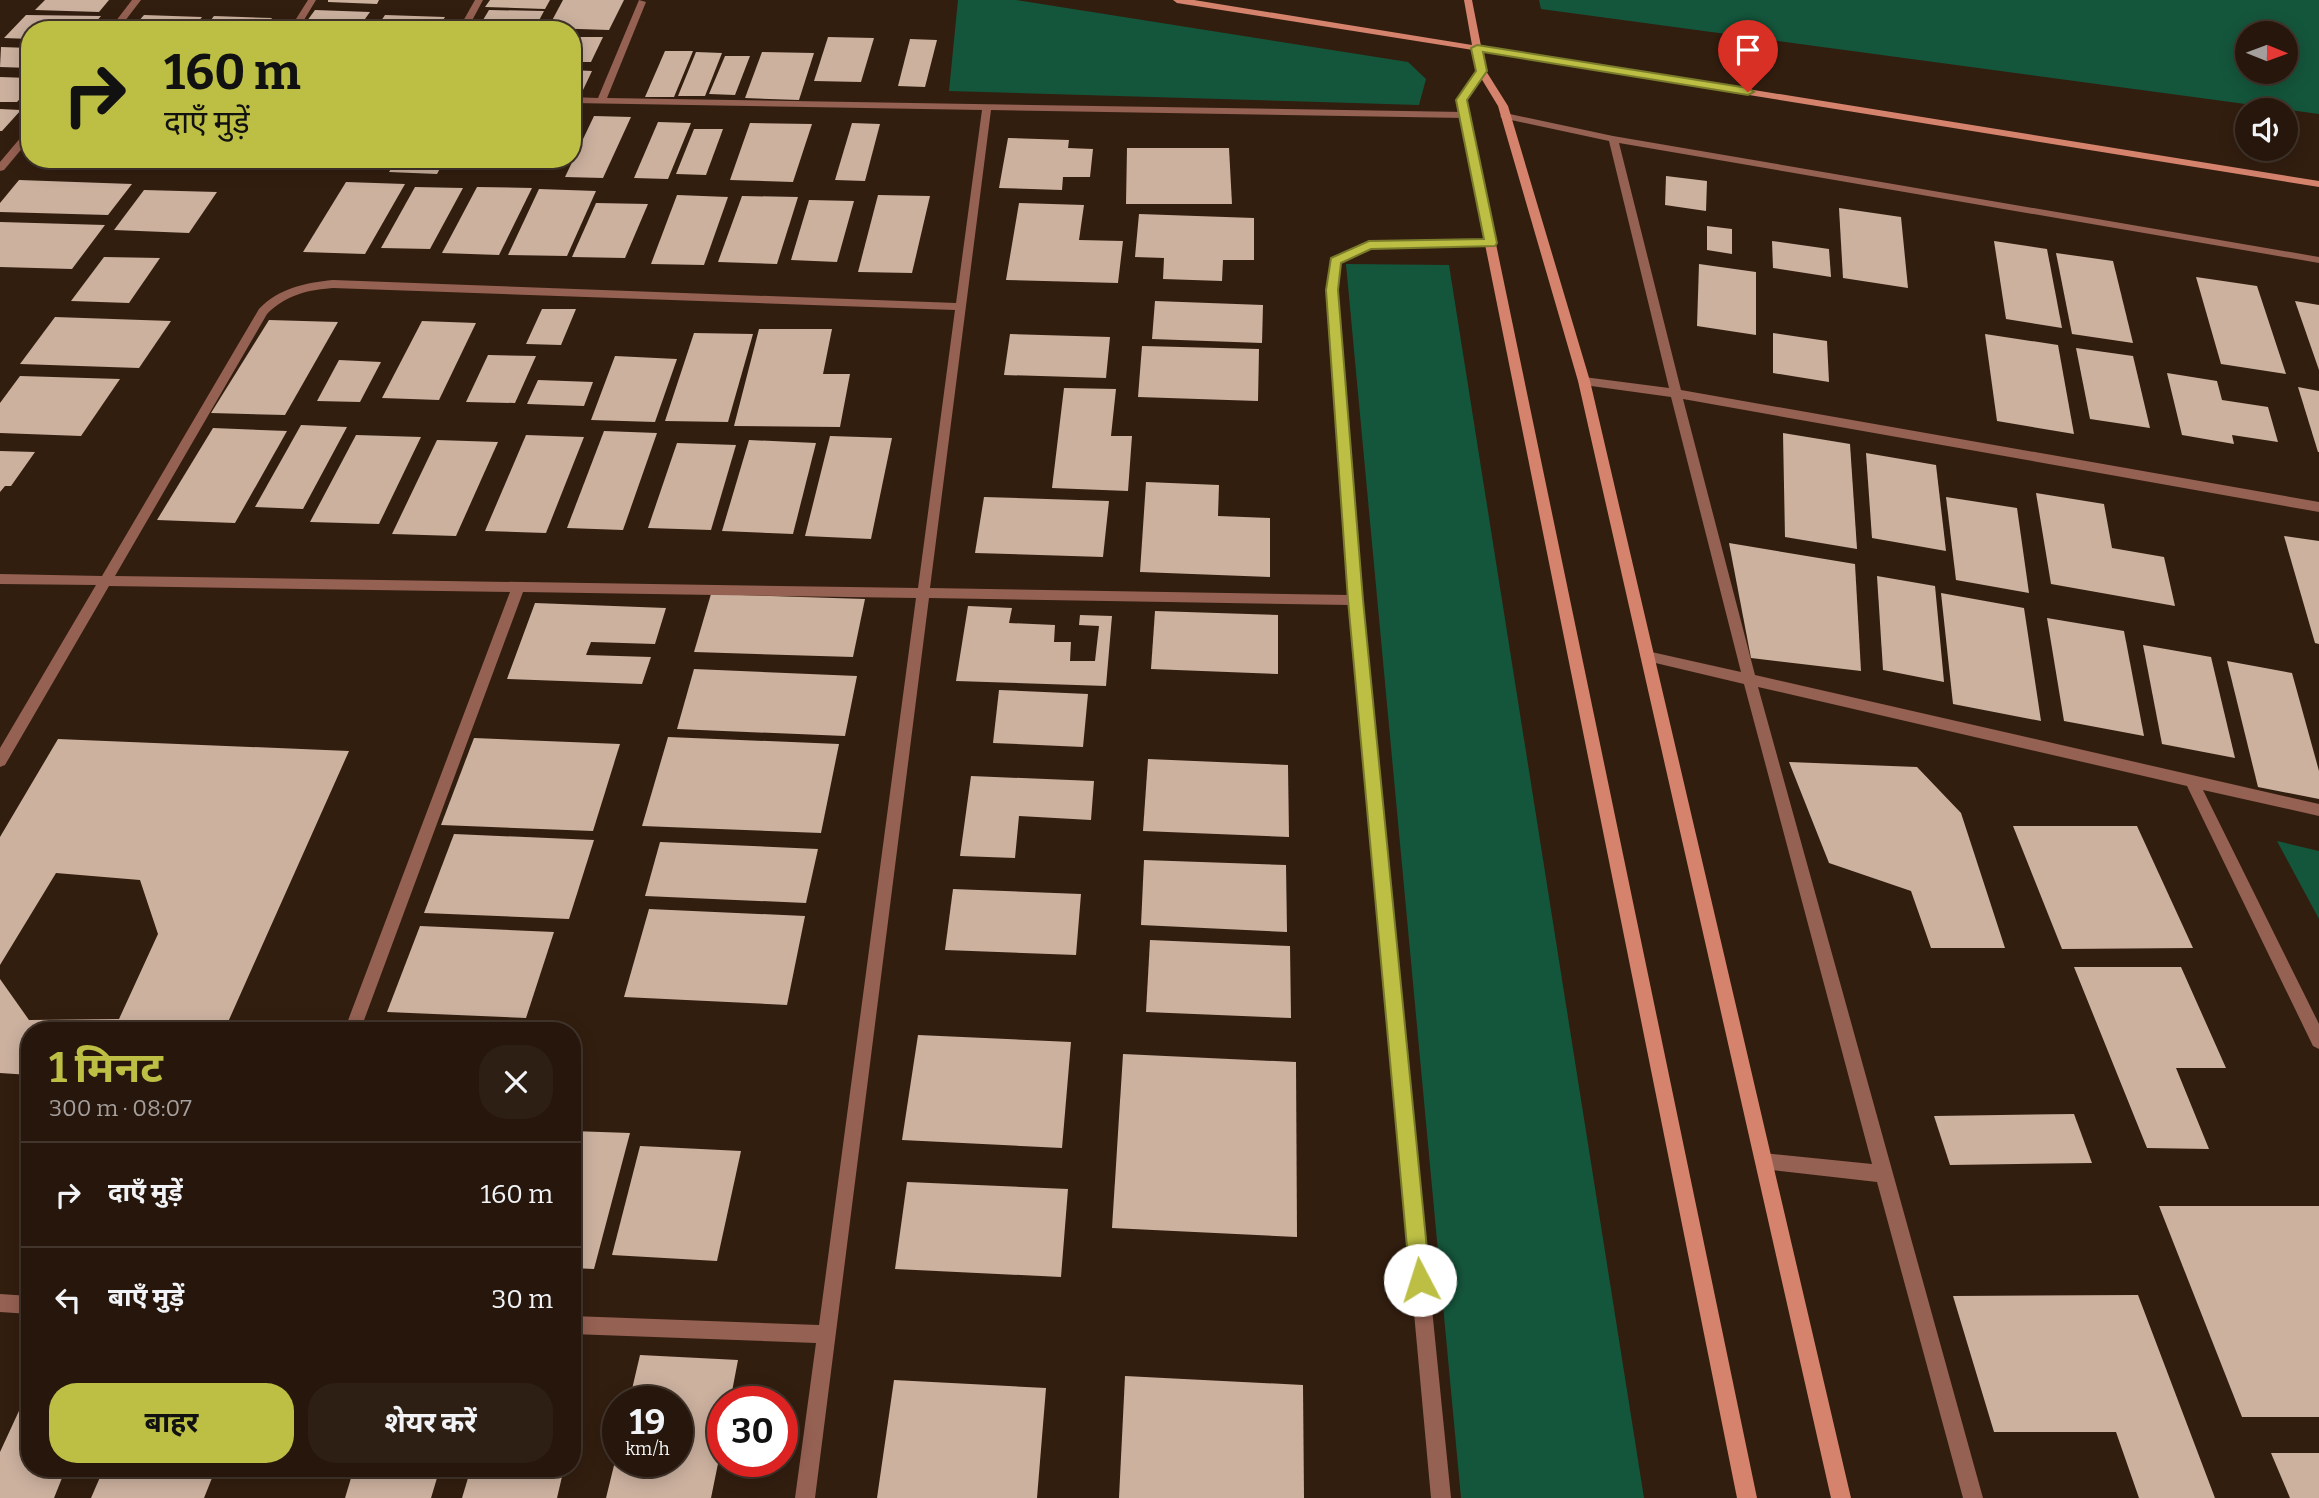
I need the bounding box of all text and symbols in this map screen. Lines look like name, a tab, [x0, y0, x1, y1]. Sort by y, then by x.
pin	[1718, 20, 1778, 92]
north arrow	[2235, 21, 2298, 84]
map controls	[2235, 21, 2298, 161]
icon: arrive	[1729, 31, 1767, 69]
text: 160 m	[164, 43, 301, 102]
icon: right	[49, 49, 140, 140]
button: sound	[2235, 98, 2298, 161]
text: दाएँ मुड़ें	[164, 103, 250, 141]
text: 1 मिनट	[49, 1043, 163, 1093]
button: close	[479, 1045, 553, 1119]
text: 300 m · 08:07	[49, 1094, 192, 1122]
icon: right	[49, 1176, 87, 1214]
text: दाएँ मुड़ें	[108, 1177, 183, 1208]
text: 160 m	[481, 1179, 553, 1210]
position arrow	[1383, 1243, 1457, 1317]
icon: left	[49, 1281, 87, 1319]
text: बाएँ मुड़ें	[108, 1282, 184, 1313]
text: 30 m	[492, 1284, 553, 1315]
button: बाहर	[49, 1383, 294, 1463]
button: शेयर करें	[308, 1383, 553, 1463]
speed limit sign: 30	[707, 1386, 798, 1477]
text: 19	[630, 1401, 665, 1443]
text: km/h	[625, 1438, 670, 1460]

